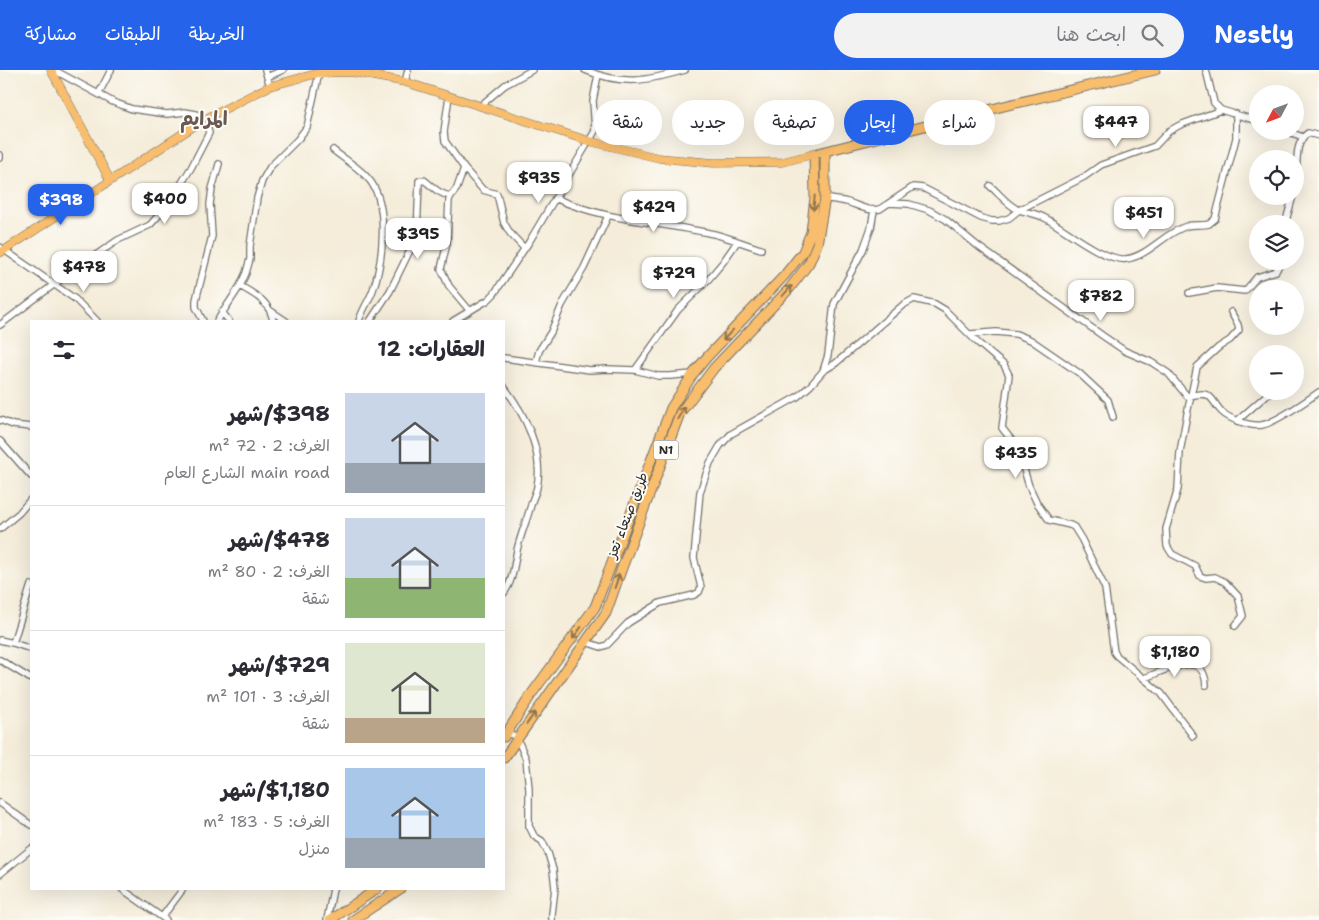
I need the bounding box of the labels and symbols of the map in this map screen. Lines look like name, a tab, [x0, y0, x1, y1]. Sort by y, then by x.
north arrow	[1249, 85, 1304, 140]
district label: المرايم	[180, 106, 228, 133]
pin: $447	[1086, 106, 1146, 148]
pin: $935	[509, 162, 569, 204]
pin: $400	[135, 182, 195, 225]
pin: $398	[31, 184, 91, 226]
pin: $429	[624, 190, 684, 233]
one-way arrow	[809, 195, 819, 211]
pin: $451	[1114, 196, 1174, 239]
pin: $395	[388, 218, 448, 260]
pin: $478	[54, 250, 114, 293]
pin: $729	[644, 256, 704, 299]
pin: $782	[1071, 280, 1131, 322]
one-way arrow	[781, 284, 793, 297]
one-way arrow	[722, 329, 734, 341]
one-way arrow	[677, 407, 687, 421]
pin: $435	[986, 436, 1046, 479]
road number: N1	[654, 440, 678, 460]
street label: طريق صنعاء تعز	[602, 469, 652, 562]
one-way arrow	[613, 574, 622, 589]
one-way arrow	[571, 626, 582, 639]
pin: $1,180	[1134, 636, 1216, 678]
one-way arrow	[526, 711, 536, 725]

